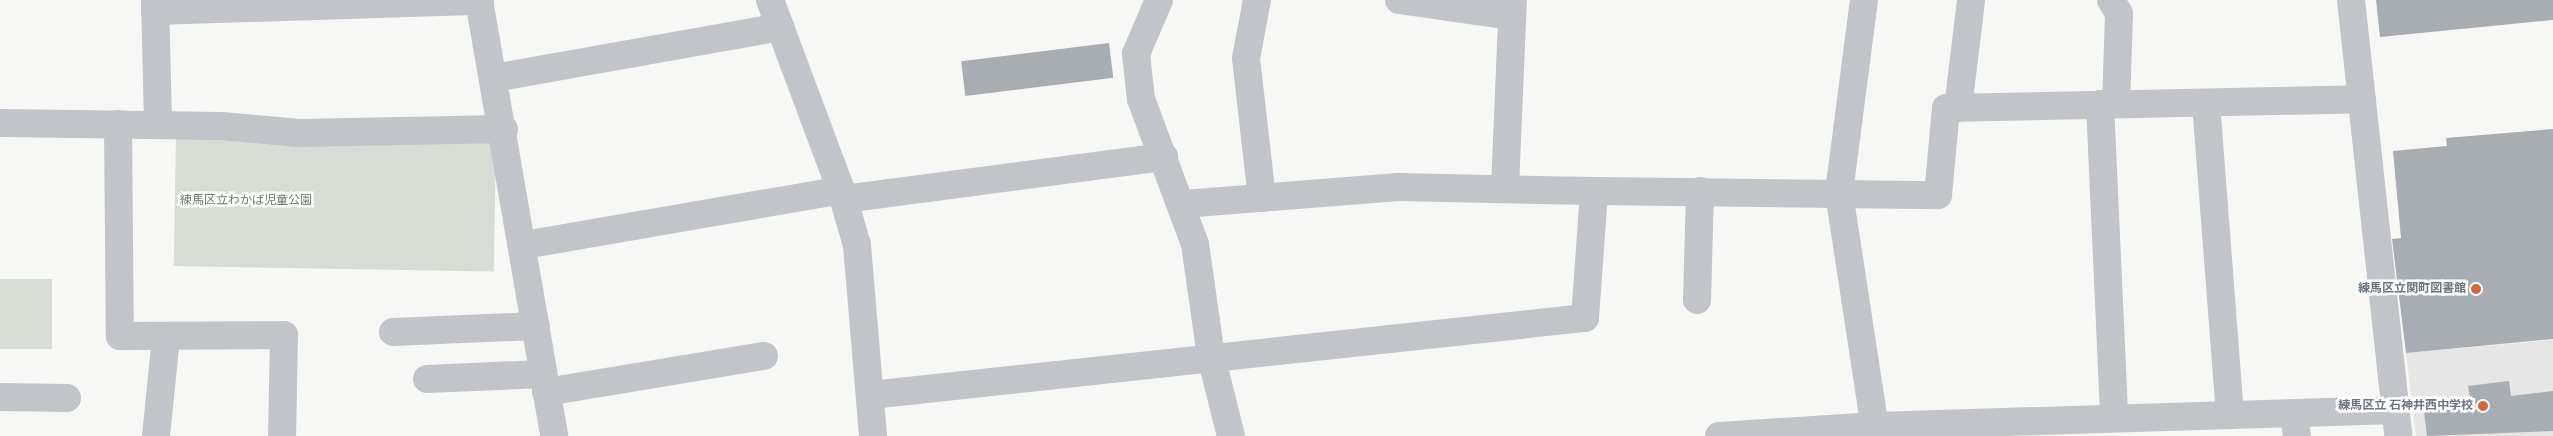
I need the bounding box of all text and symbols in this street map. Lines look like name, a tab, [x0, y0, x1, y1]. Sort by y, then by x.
park label: 練馬区立わかば児童公園	[180, 194, 312, 208]
place label: 練馬区立関町図書館	[2358, 282, 2466, 296]
marker: 練馬区立関町図書館	[2470, 283, 2482, 295]
place label: 練馬区立 石神井西中学校	[2338, 399, 2473, 413]
marker: 練馬区立 石神井西中学校	[2477, 400, 2489, 412]

